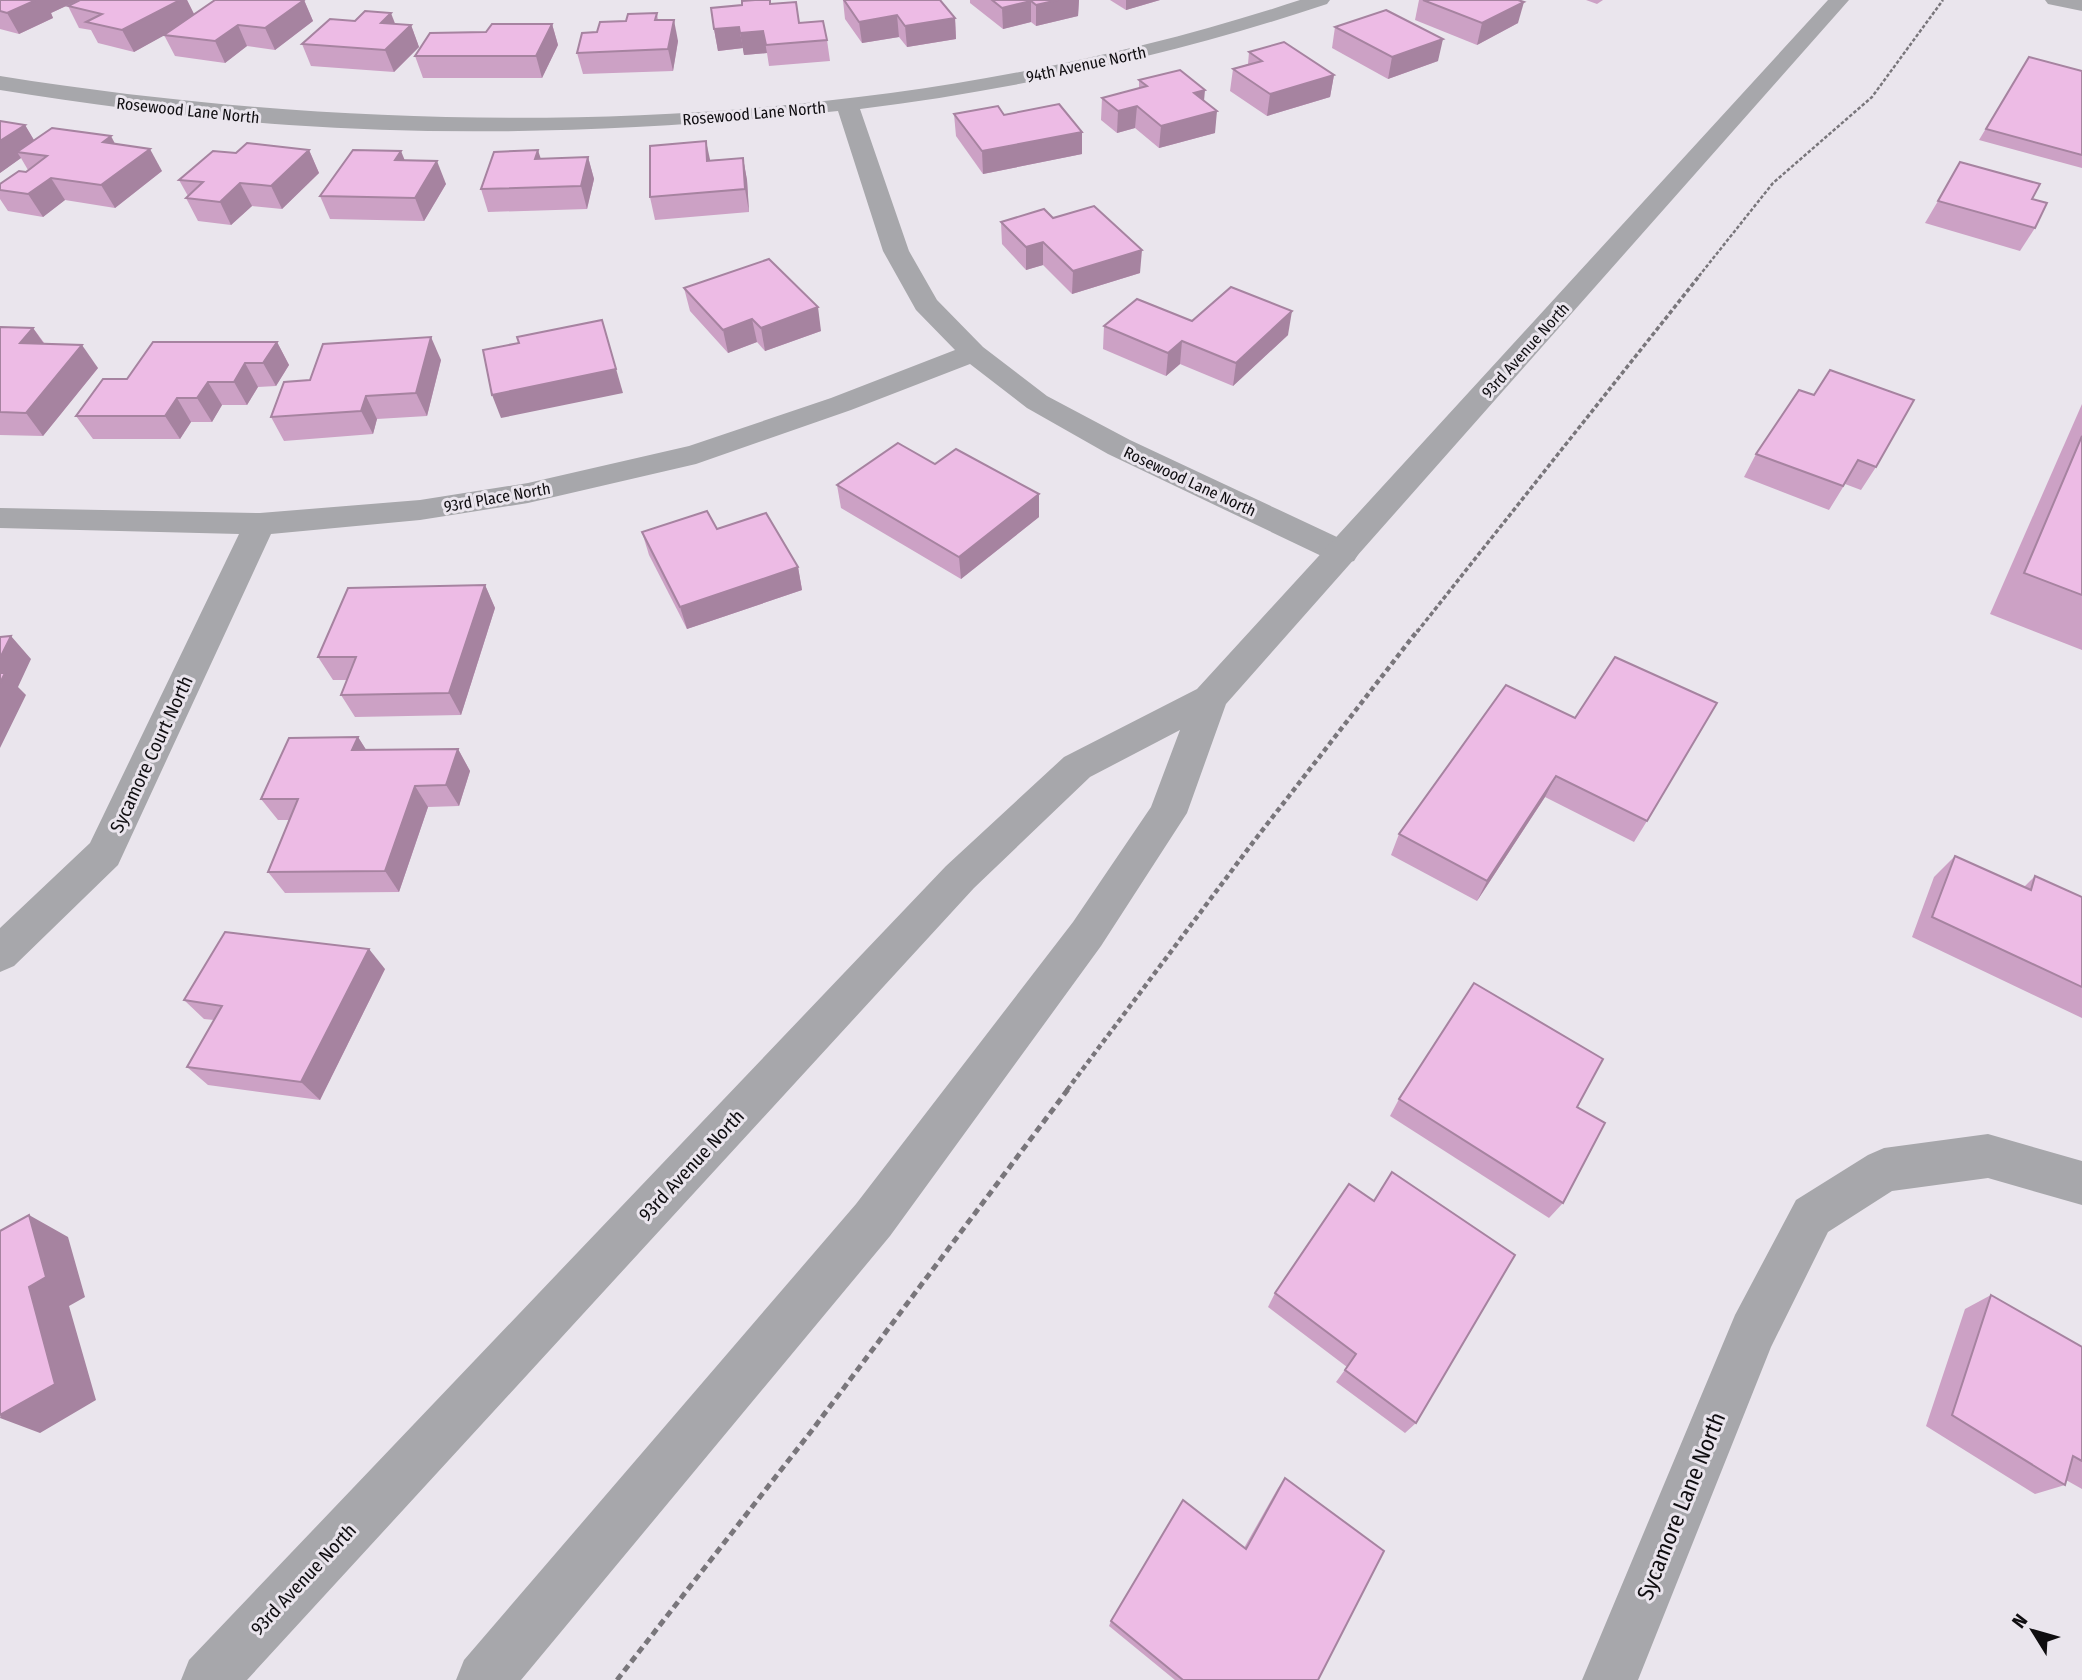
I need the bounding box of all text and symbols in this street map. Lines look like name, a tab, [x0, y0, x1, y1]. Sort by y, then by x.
street label: 94th Avenue North	[1024, 43, 1148, 86]
street label: Rosewood Lane North	[116, 94, 260, 127]
street label: Rosewood Lane North	[682, 98, 826, 129]
street label: 93rd Avenue North	[1478, 299, 1573, 402]
street label: Rosewood Lane North	[1121, 443, 1259, 520]
street label: 93rd Place North	[442, 479, 552, 516]
street label: Sycamore Court North	[105, 672, 198, 836]
street label: 93rd Avenue North	[634, 1105, 749, 1226]
street label: Sycamore Lane North	[1631, 1408, 1731, 1604]
street label: 93rd Avenue North	[246, 1519, 361, 1640]
north arrow	[1998, 1596, 2068, 1666]
text: N	[2007, 1610, 2032, 1633]

